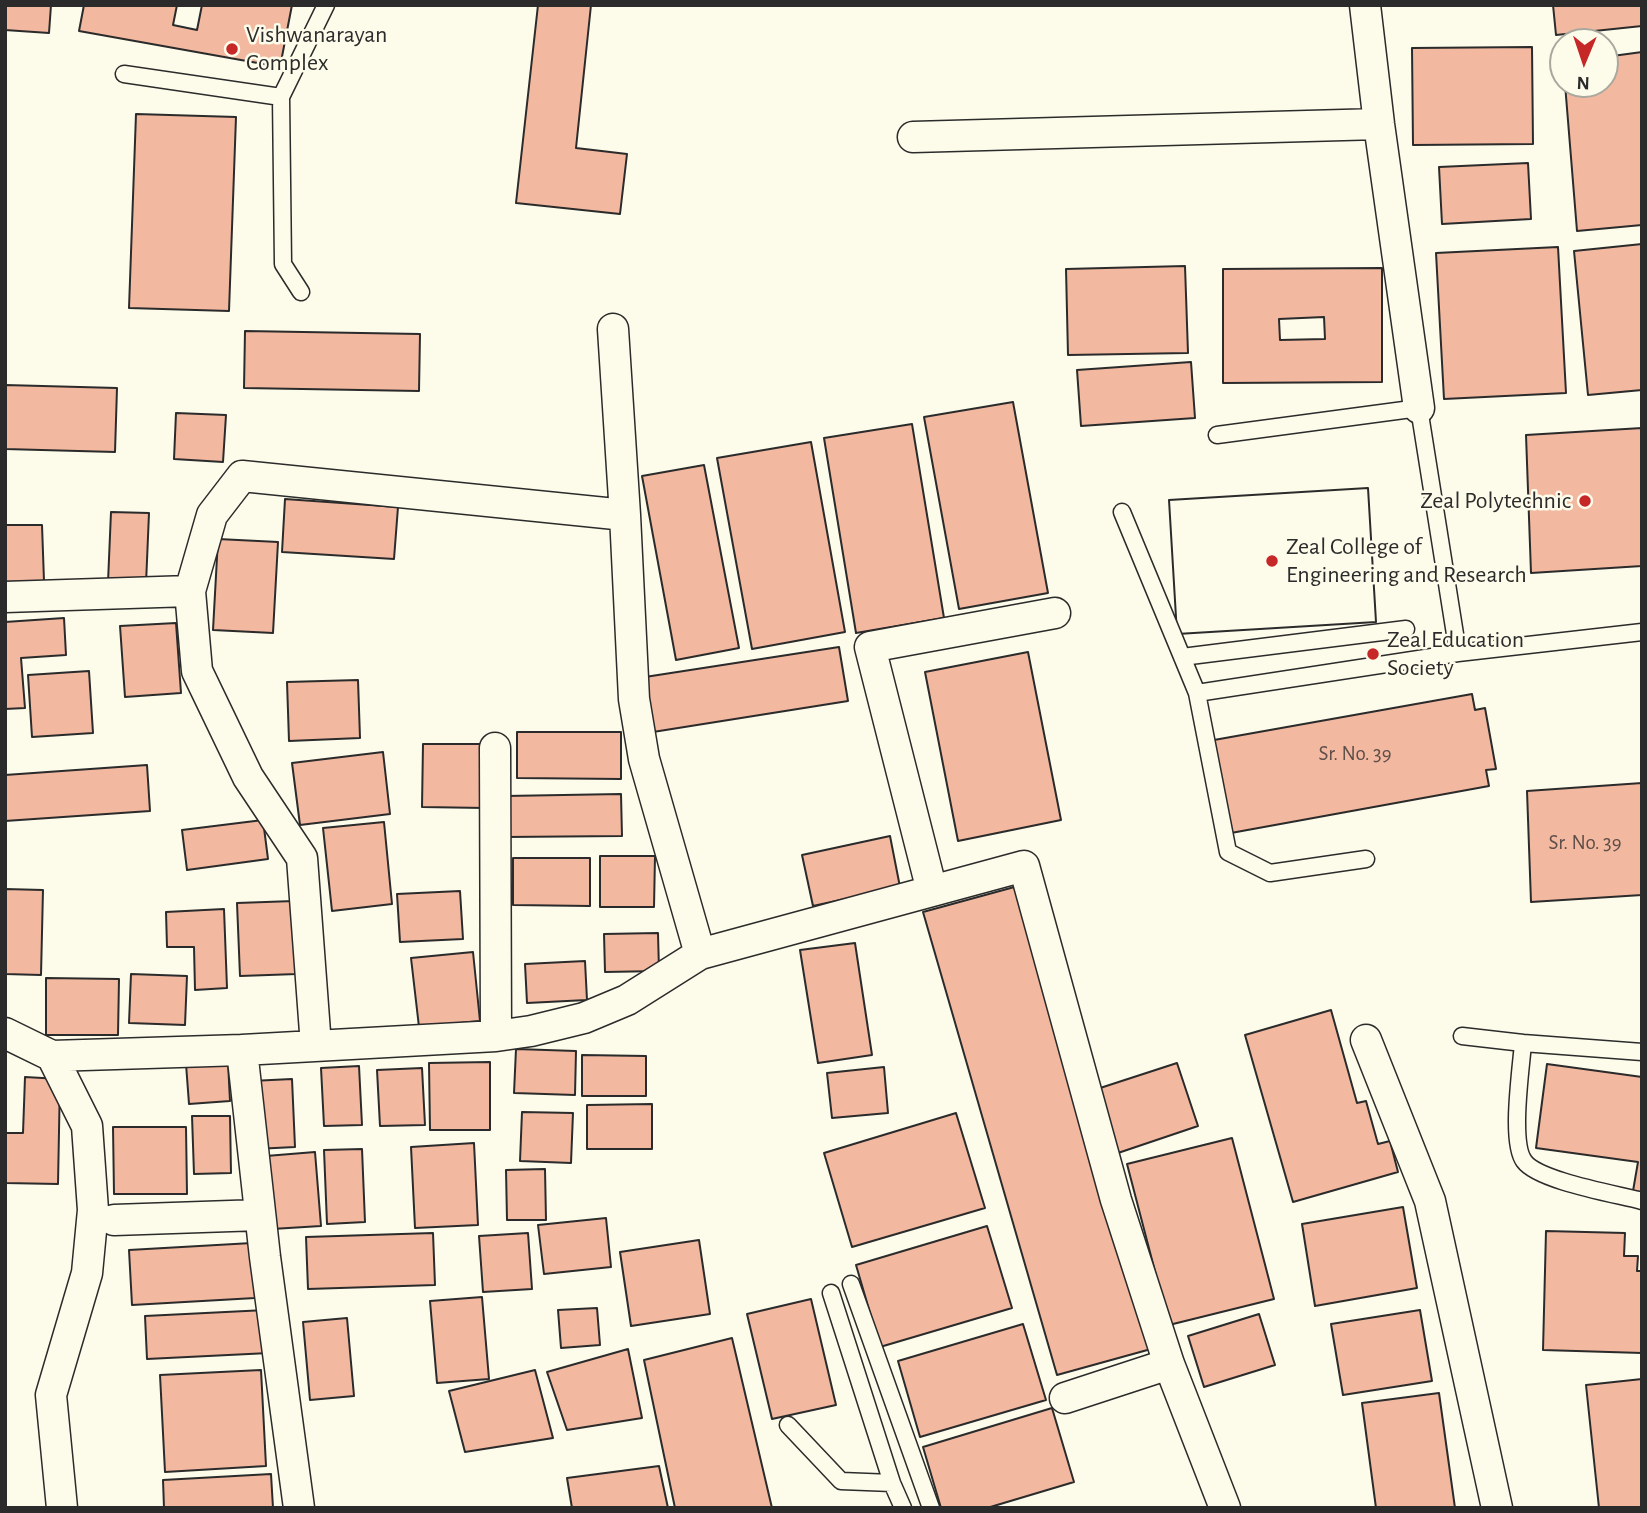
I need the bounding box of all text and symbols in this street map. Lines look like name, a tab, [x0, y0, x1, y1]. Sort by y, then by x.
place label: Vishwanarayan Complex	[246, 21, 388, 77]
north arrow	[1549, 28, 1619, 98]
marker: Vishwanarayan Complex	[224, 41, 240, 57]
text: N	[1576, 73, 1590, 92]
place label: Zeal Polytechnic	[1420, 487, 1571, 515]
marker: Zeal Polytechnic	[1577, 493, 1593, 509]
place label: Zeal College of Engineering and Research	[1286, 533, 1527, 589]
marker: Zeal College of Engineering and Research	[1264, 553, 1280, 569]
place label: Zeal Education Society	[1387, 626, 1524, 682]
marker: Zeal Education Society	[1365, 646, 1381, 662]
house number: Sr. No. 39	[1318, 741, 1392, 767]
house number: Sr. No. 39	[1548, 830, 1622, 856]

